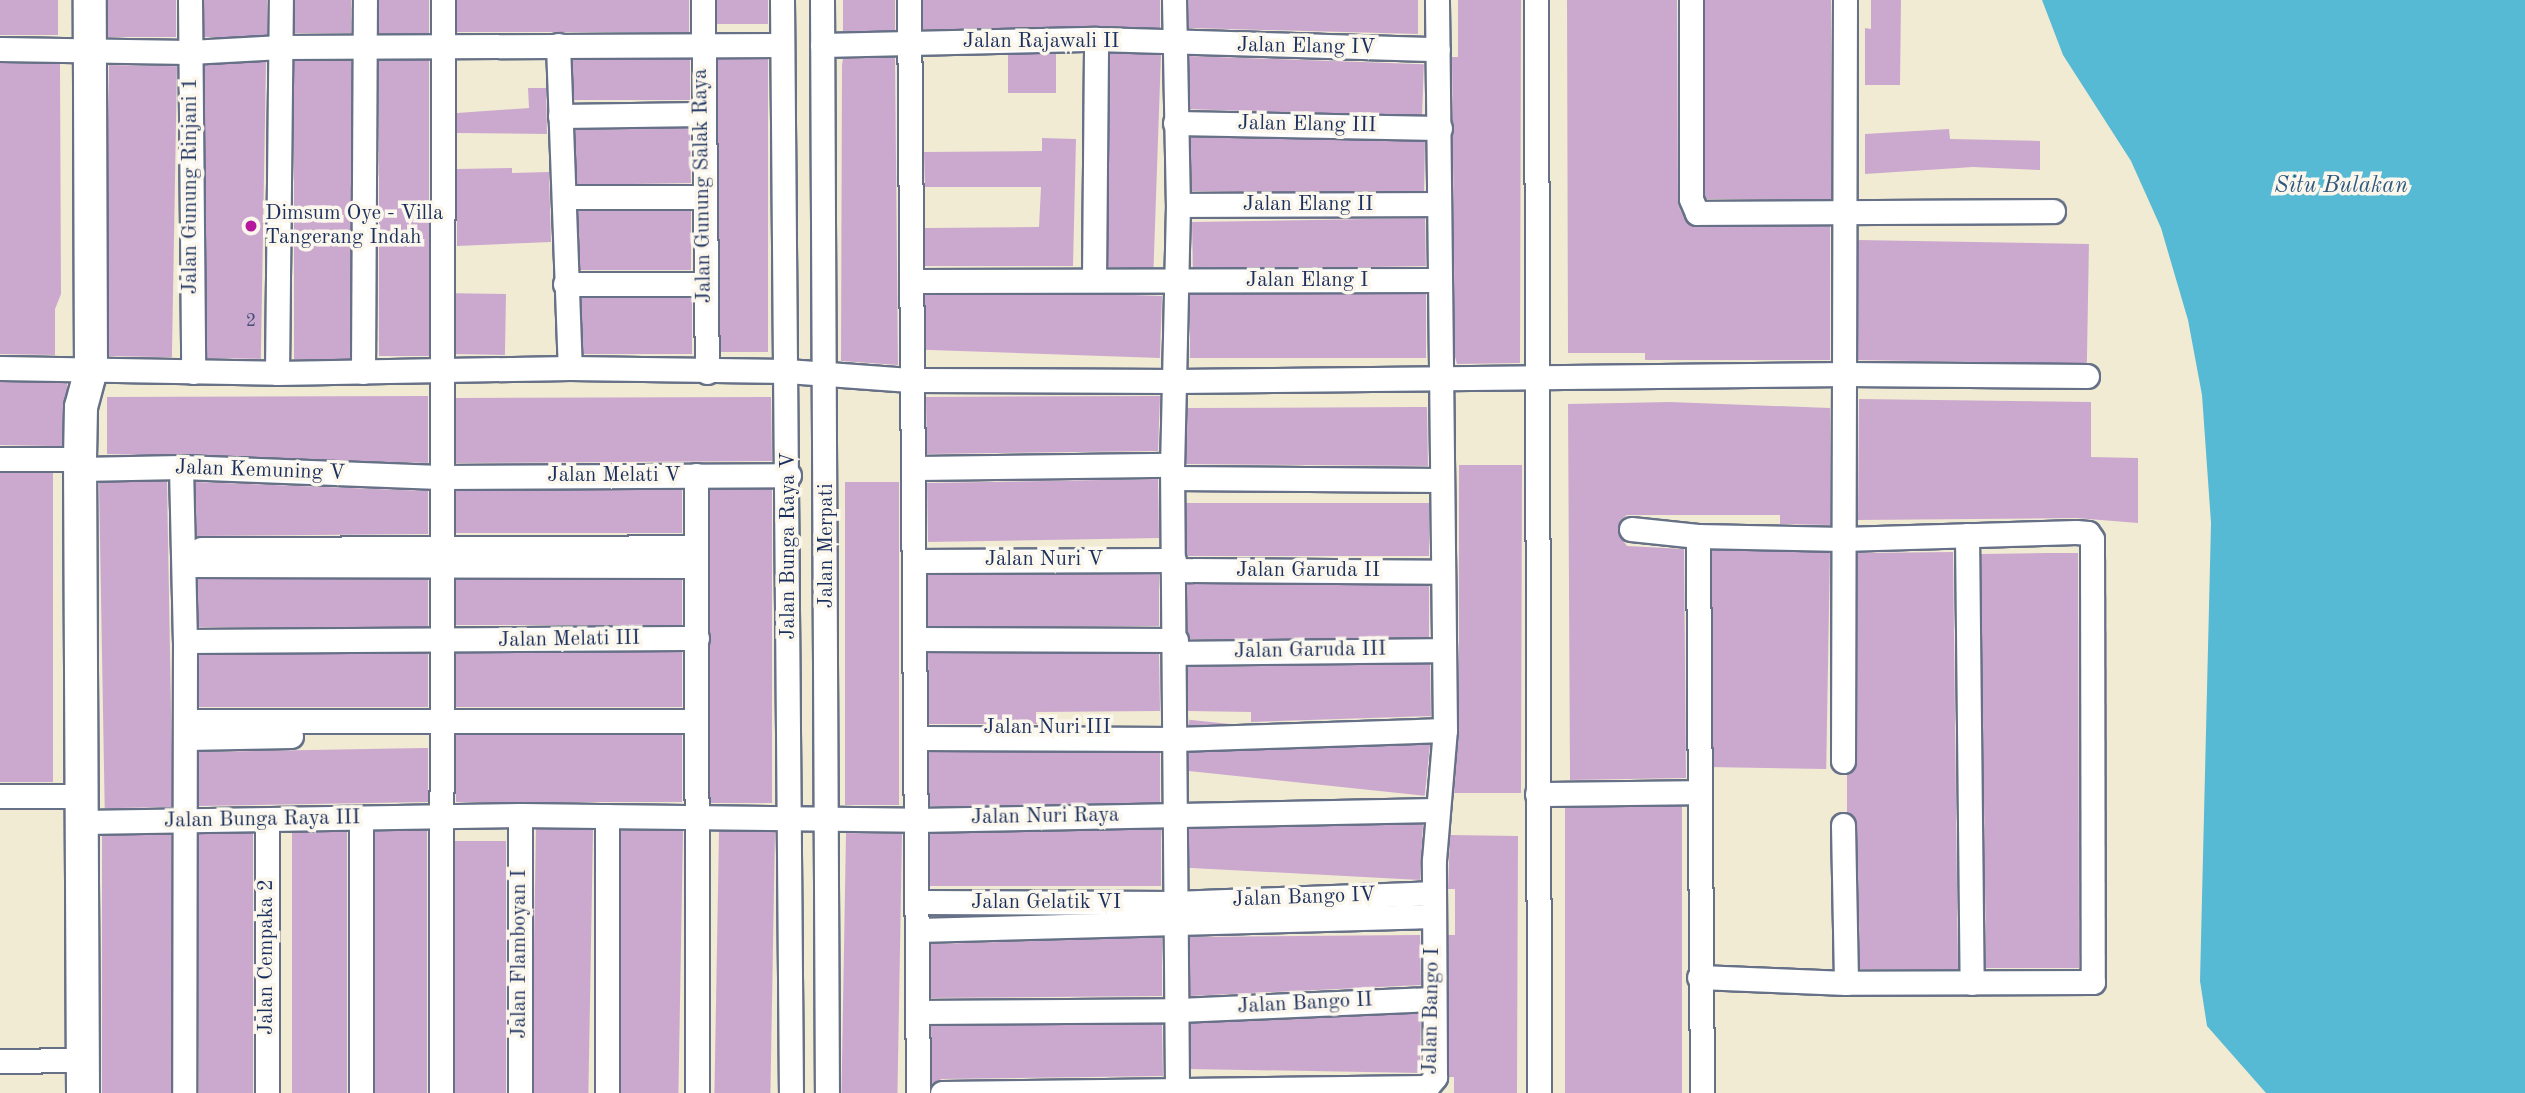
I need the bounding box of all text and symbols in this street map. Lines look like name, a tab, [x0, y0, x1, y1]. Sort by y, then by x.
street label: Jalan Rajawali II	[963, 29, 1119, 55]
street label: Jalan Elang IV	[1237, 33, 1375, 61]
street label: Jalan Gunung Salak Raya	[688, 69, 718, 303]
street label: Jalan Gunung Rinjani 1	[178, 78, 204, 294]
street label: Jalan Elang III	[1237, 111, 1377, 139]
water label: Situ Bulakan	[2274, 172, 2408, 200]
street label: Jalan Elang II	[1243, 192, 1373, 218]
place label: Dimsum Oye - Villa Tangerang Indah	[265, 201, 443, 251]
marker: Dimsum Oye - Villa Tangerang Indah	[243, 218, 259, 234]
street label: Jalan Elang I	[1246, 268, 1368, 294]
house number: 2	[246, 310, 256, 332]
street label: Jalan Bunga Raya V	[776, 452, 802, 640]
street label: Jalan Kemuning V	[175, 455, 345, 487]
street label: Jalan Melati V	[547, 463, 681, 489]
street label: Jalan Merpati	[814, 483, 840, 609]
street label: Jalan Nuri V	[985, 547, 1103, 573]
street label: Jalan Garuda II	[1236, 558, 1380, 584]
street label: Jalan Melati III	[498, 626, 640, 654]
street label: Jalan Garuda III	[1234, 637, 1386, 665]
street label: Jalan Nuri III	[983, 715, 1111, 741]
street label: Jalan Nuri Raya	[971, 803, 1119, 831]
street label: Jalan Bunga Raya III	[164, 806, 360, 834]
street label: Jalan Flamboyan I	[507, 869, 533, 1039]
street label: Jalan Cempaka 2	[254, 879, 280, 1035]
street label: Jalan Bango IV	[1232, 883, 1376, 913]
street label: Jalan Gelatik VI	[971, 890, 1121, 916]
street label: Jalan Bango I	[1418, 947, 1446, 1075]
street label: Jalan Bango II	[1237, 988, 1373, 1020]

